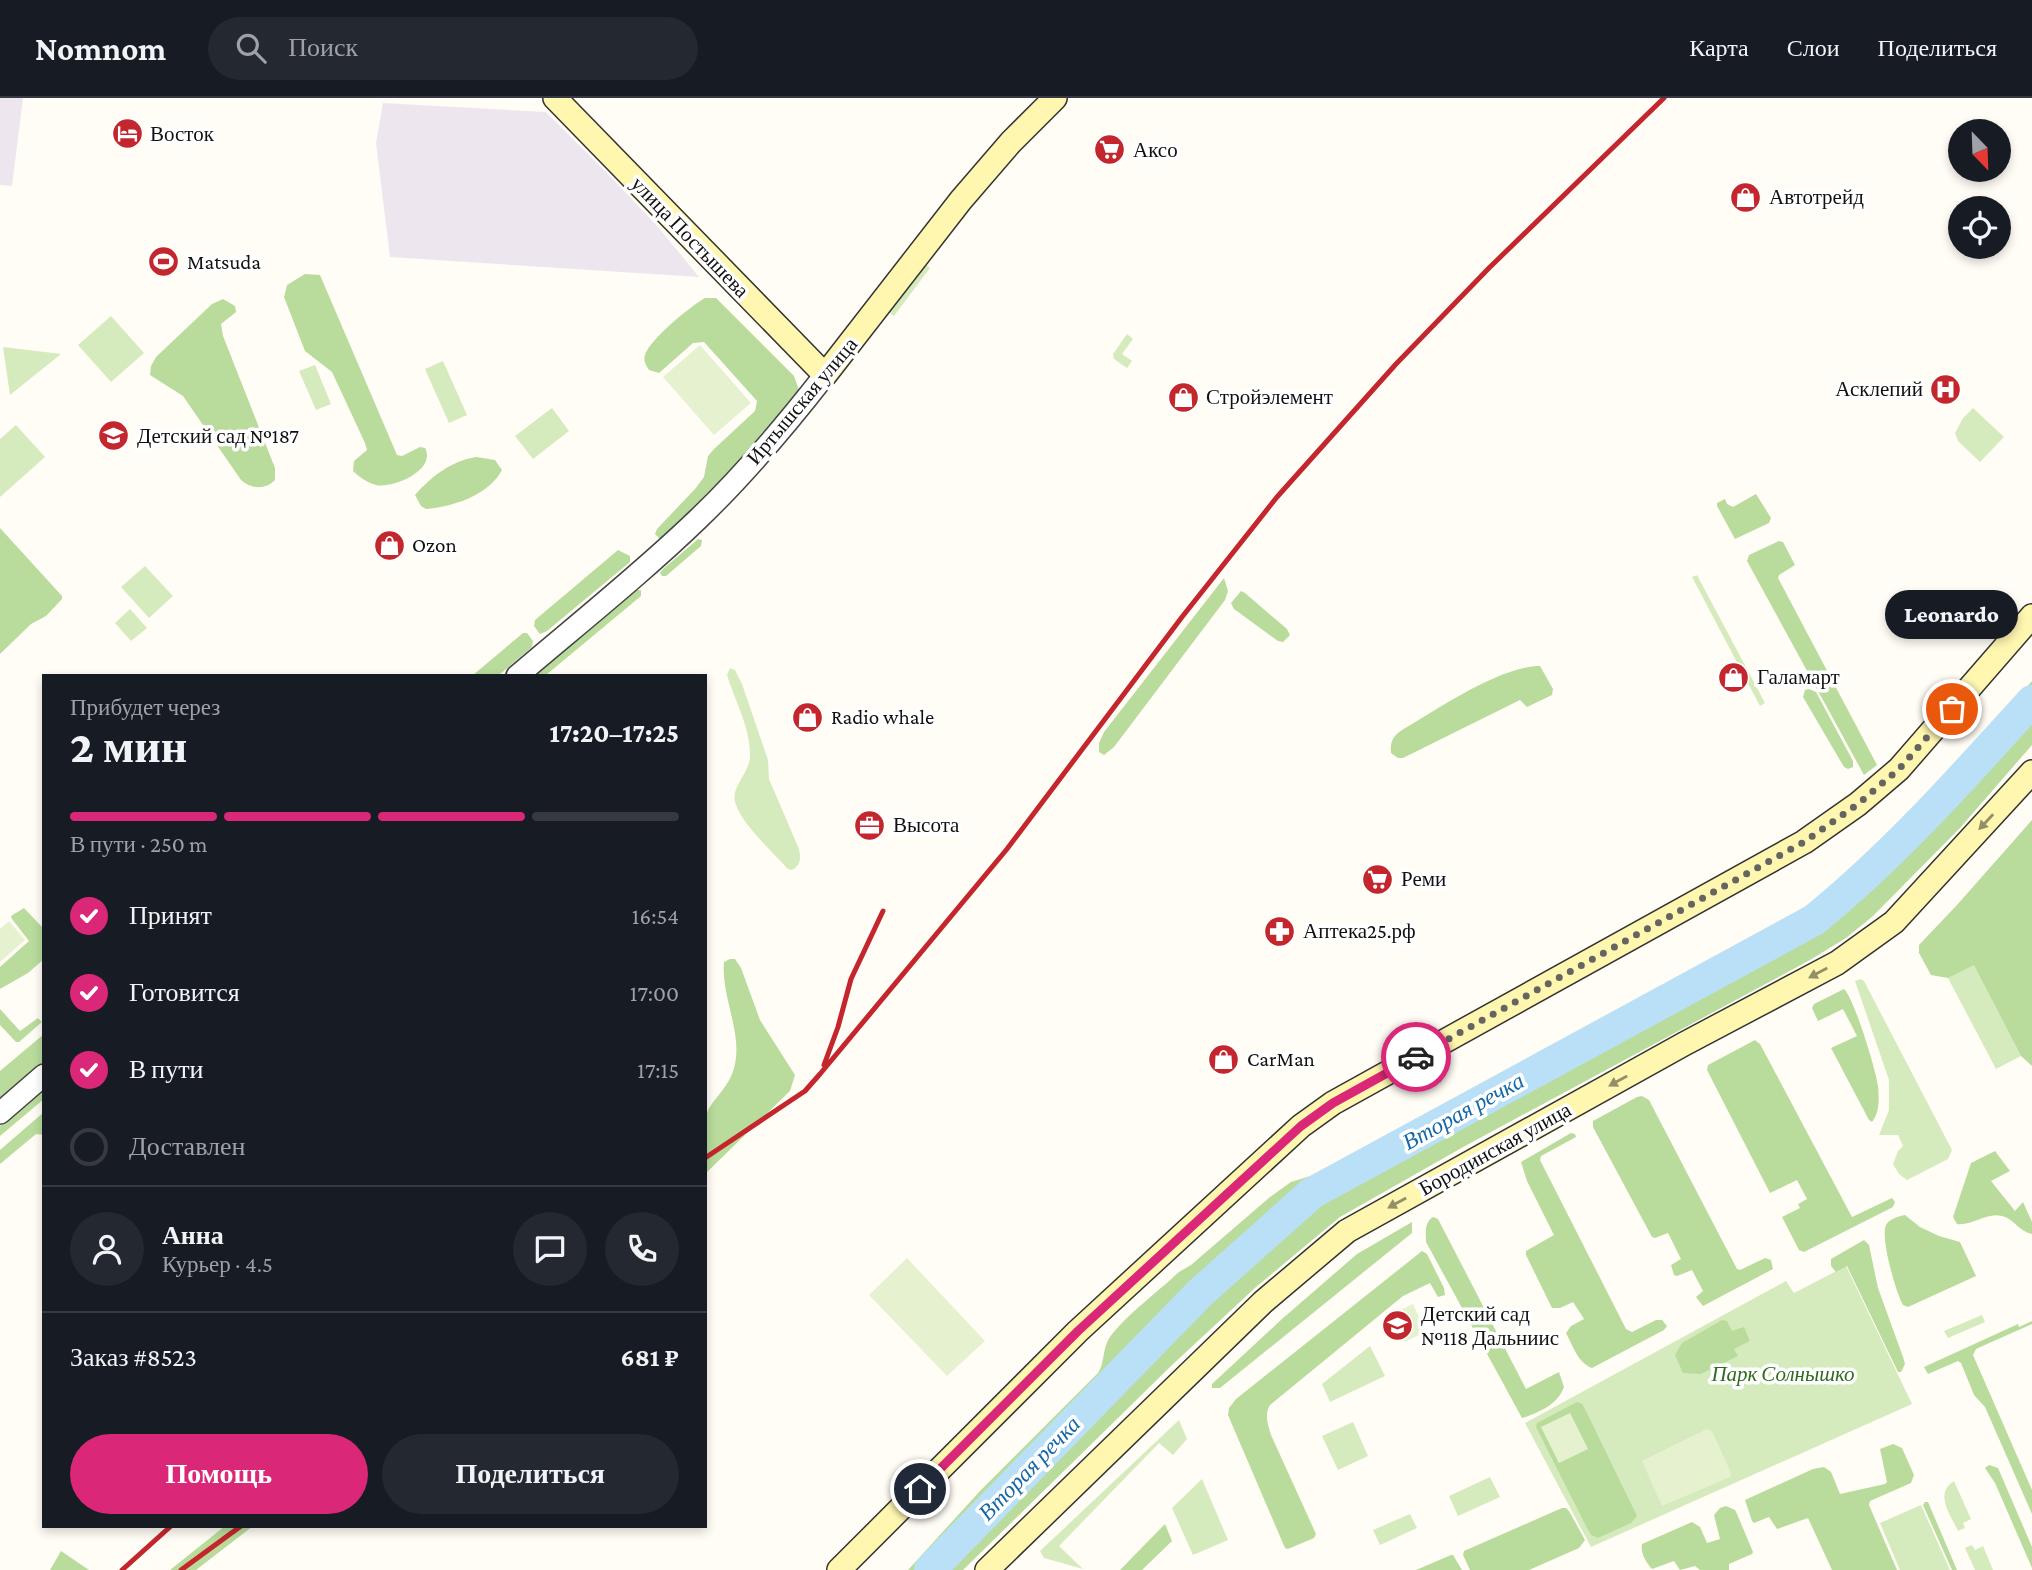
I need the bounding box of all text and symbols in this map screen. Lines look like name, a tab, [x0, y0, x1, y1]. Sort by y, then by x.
search box	[208, 17, 698, 80]
icon: search	[232, 29, 270, 67]
text: Nomnom	[35, 30, 166, 67]
text: Поиск	[288, 33, 358, 62]
text: Карта	[1689, 34, 1749, 61]
text: Слои	[1787, 34, 1840, 61]
text: Поделиться	[1878, 34, 1997, 61]
hotel icon: Восток	[110, 117, 144, 151]
north arrow	[1948, 119, 2011, 182]
map controls	[1948, 119, 2011, 259]
place label: Восток	[150, 122, 215, 146]
supermarket icon: Аксо	[1093, 133, 1127, 167]
place label: Аксо	[1133, 138, 1178, 162]
street label: улица Постышева	[626, 171, 754, 303]
shop icon: Автотрейд	[1729, 180, 1763, 214]
place label: Автотрейд	[1769, 185, 1864, 209]
button: locate	[1948, 196, 2011, 259]
sports icon: Matsuda	[147, 245, 181, 279]
place label: Matsuda	[187, 250, 261, 274]
street label: Иртышская улица	[742, 332, 863, 470]
hospital icon: Асклепий	[1929, 372, 1963, 406]
place label: Асклепий	[1835, 377, 1923, 401]
shop icon: Стройэлемент	[1166, 380, 1200, 414]
place label: Стройэлемент	[1206, 385, 1333, 409]
school or university icon: Детский сад №187	[97, 419, 131, 453]
place label: Детский сад №187	[137, 424, 299, 448]
shop icon: Ozon	[372, 528, 406, 562]
place label: Ozon	[412, 533, 457, 557]
callout: Leonardo	[1885, 590, 2018, 639]
text: Leonardo	[1904, 601, 1999, 627]
shop icon: Галамарт	[1717, 660, 1751, 694]
place label: Галамарт	[1757, 665, 1840, 689]
pin	[1922, 679, 1982, 739]
icon: bag	[1933, 690, 1971, 728]
text: Прибудет через	[70, 694, 220, 720]
shop icon: Radio whale	[791, 700, 825, 734]
place label: Radio whale	[831, 705, 934, 729]
text: 17:20–17:25	[549, 719, 679, 748]
text: 2 мин	[70, 721, 187, 772]
office icon: Высота	[853, 808, 887, 842]
place label: Высота	[893, 813, 960, 837]
one-way arrow	[1978, 814, 1994, 831]
text: В пути · 250 m	[70, 831, 208, 857]
supermarket icon: Реми	[1361, 862, 1395, 896]
place label: Реми	[1401, 867, 1446, 891]
icon: check	[70, 897, 108, 935]
text: Принят	[129, 901, 212, 930]
text: 16:54	[632, 903, 679, 929]
pharmacy icon: Аптека25.рф	[1263, 914, 1297, 948]
place label: Аптека25.рф	[1303, 919, 1416, 943]
one-way arrow	[1808, 968, 1828, 979]
icon: check	[70, 974, 108, 1012]
text: Готовится	[129, 978, 240, 1007]
text: 17:00	[630, 980, 679, 1006]
courier	[1381, 1022, 1451, 1092]
icon: car	[1397, 1038, 1435, 1076]
shop icon: CarMan	[1207, 1042, 1241, 1076]
place label: CarMan	[1247, 1047, 1315, 1071]
icon: check	[70, 1051, 108, 1089]
text: В пути	[129, 1055, 203, 1084]
text: 17:15	[637, 1057, 679, 1083]
water label: Вторая речка	[1398, 1067, 1528, 1155]
one-way arrow	[1608, 1075, 1627, 1087]
street label: Бородинская улица	[1415, 1097, 1576, 1201]
text: Доставлен	[129, 1132, 246, 1161]
one-way arrow	[1388, 1197, 1407, 1209]
button: person	[70, 1212, 144, 1286]
button: chat	[513, 1212, 587, 1286]
button: phone	[605, 1212, 679, 1286]
text: Анна	[162, 1221, 224, 1250]
text: Курьер · 4.5	[162, 1251, 273, 1277]
place label: Детский сад №118 Дальниис	[1421, 1302, 1559, 1350]
school or university icon: Детский сад №118 Дальниис	[1381, 1309, 1415, 1343]
text: Заказ #8523	[70, 1343, 197, 1372]
text: 681 ₽	[621, 1343, 679, 1372]
park label: Парк Солнышко	[1710, 1362, 1855, 1386]
water label: Вторая речка	[973, 1411, 1085, 1525]
button: Помощь	[70, 1434, 368, 1514]
button: Поделиться	[382, 1434, 679, 1514]
pin	[890, 1459, 950, 1519]
icon: home	[901, 1470, 939, 1508]

